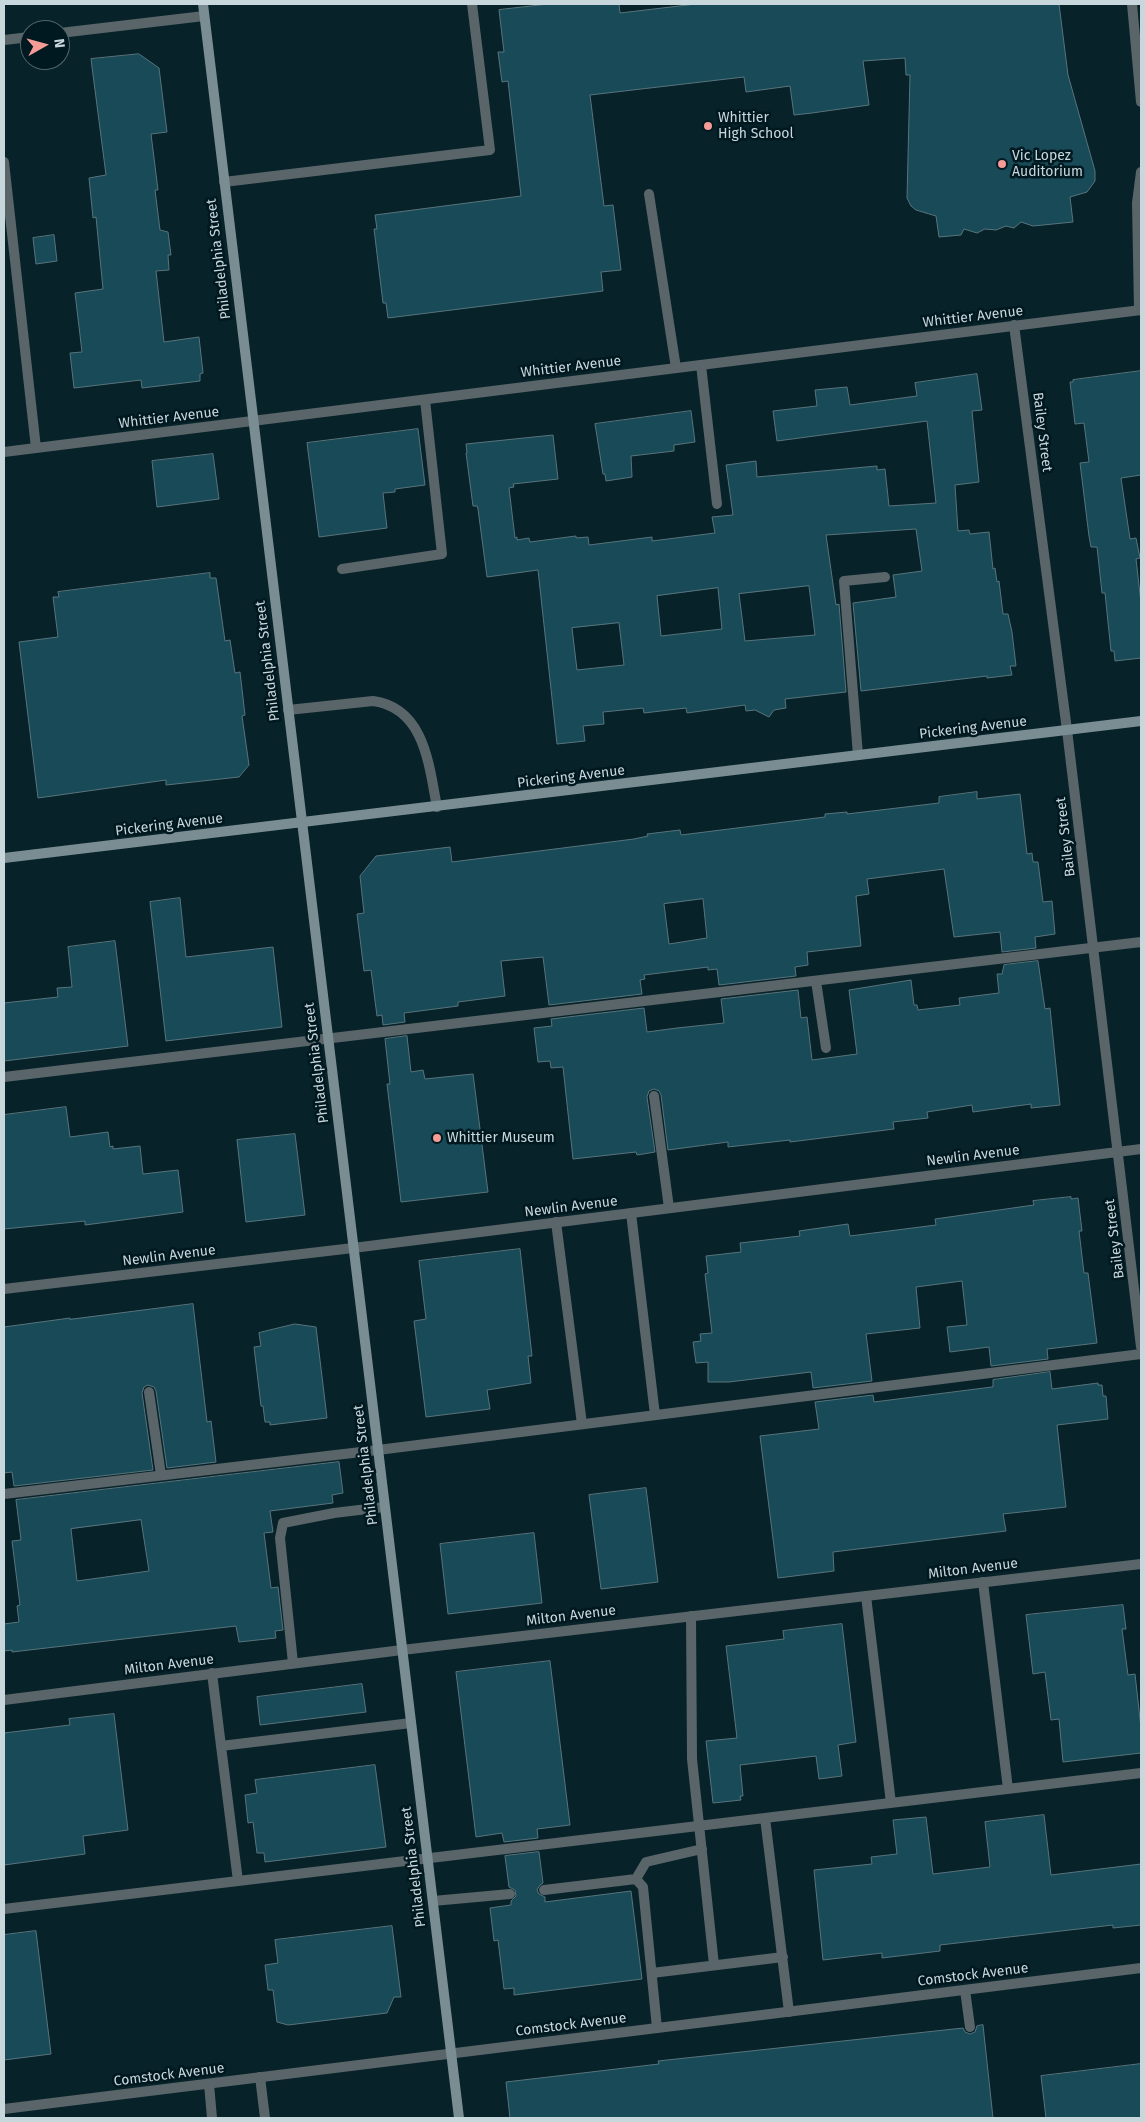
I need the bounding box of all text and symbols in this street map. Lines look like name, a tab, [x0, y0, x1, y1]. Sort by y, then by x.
north arrow	[20, 20, 70, 70]
text: N	[50, 38, 68, 49]
place label: Whittier High School	[718, 110, 794, 142]
marker: Whittier High School	[702, 120, 714, 132]
place label: Vic Lopez Auditorium	[1012, 148, 1083, 180]
marker: Vic Lopez Auditorium	[996, 158, 1008, 170]
street label: Philadelphia Street	[203, 198, 235, 320]
street label: Whittier Avenue	[922, 303, 1024, 331]
street label: Whittier Avenue	[520, 353, 622, 381]
street label: Bailey Street	[1029, 391, 1055, 473]
street label: Whittier Avenue	[118, 404, 220, 432]
street label: Philadelphia Street	[252, 600, 284, 722]
street label: Pickering Avenue	[918, 713, 1028, 743]
street label: Pickering Avenue	[516, 762, 626, 792]
street label: Bailey Street	[1053, 796, 1079, 878]
street label: Pickering Avenue	[114, 810, 224, 840]
street label: Philadelphia Street	[301, 1002, 333, 1124]
place label: Whittier Museum	[447, 1130, 555, 1146]
marker: Whittier Museum	[431, 1132, 443, 1144]
street label: Newlin Avenue	[925, 1142, 1021, 1170]
street label: Newlin Avenue	[523, 1193, 619, 1221]
street label: Bailey Street	[1102, 1198, 1128, 1280]
street label: Newlin Avenue	[121, 1242, 217, 1270]
street label: Philadelphia Street	[350, 1404, 382, 1526]
street label: Milton Avenue	[927, 1555, 1019, 1583]
street label: Milton Avenue	[525, 1602, 617, 1630]
street label: Milton Avenue	[123, 1651, 215, 1679]
street label: Philadelphia Street	[398, 1806, 430, 1928]
street label: Comstock Avenue	[917, 1960, 1029, 1990]
street label: Comstock Avenue	[515, 2010, 627, 2040]
street label: Comstock Avenue	[113, 2060, 225, 2090]

